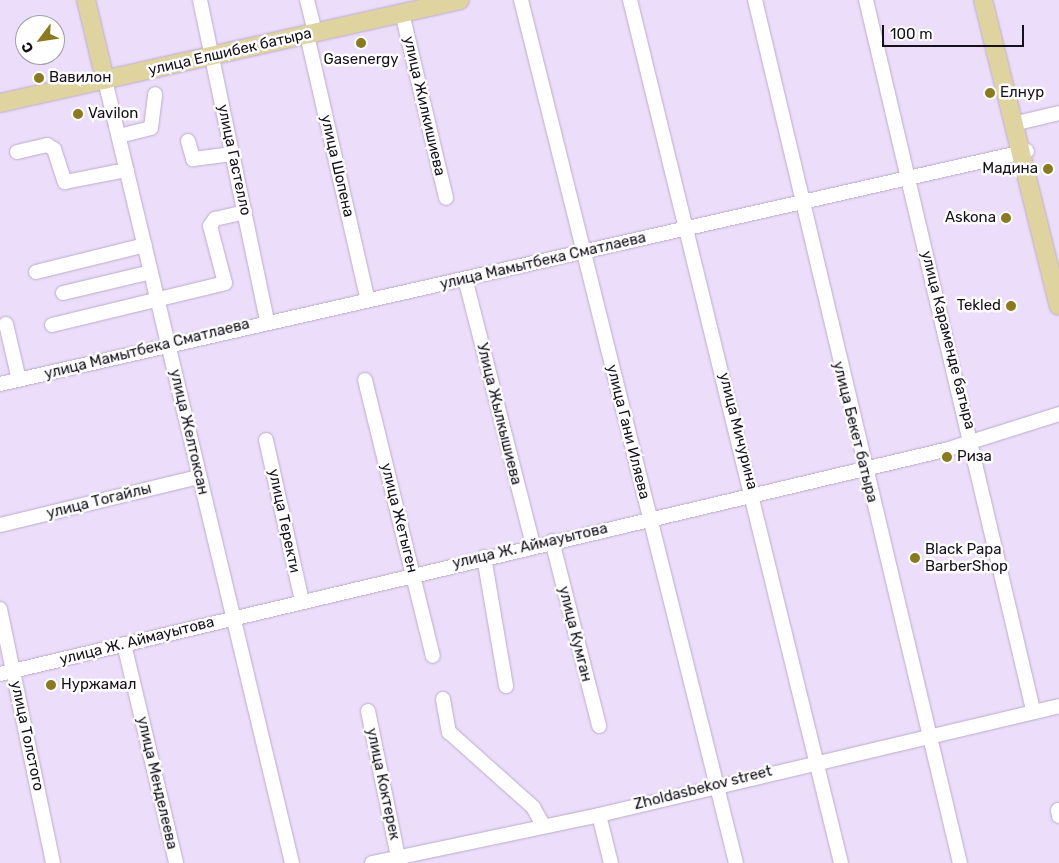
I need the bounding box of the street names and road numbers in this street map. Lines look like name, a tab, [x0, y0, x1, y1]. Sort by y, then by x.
street label: улица Елшибек батыра	[147, 24, 313, 80]
street label: улица Жилкишиева	[399, 34, 449, 178]
street label: улица Гастелло	[213, 103, 255, 217]
street label: улица Шопена	[316, 113, 358, 219]
street label: улица Мамытбека Сматлаева	[438, 229, 648, 293]
street label: улица Караменде батыра	[917, 249, 979, 431]
street label: улица Мамытбека Сматлаева	[43, 315, 251, 383]
street label: Улица Жылкышиева	[473, 341, 525, 487]
street label: улица Бекет батыра	[829, 360, 881, 504]
street label: улица Гани Иляева	[603, 363, 653, 501]
street label: улица Желтоксан	[166, 367, 212, 497]
street label: улица Мичурина	[715, 371, 761, 491]
street label: улица Жетыген	[377, 461, 421, 575]
street label: улица Теректи	[264, 467, 304, 575]
street label: улица Тогайлы	[45, 479, 153, 523]
street label: улица Ж. Аймауытова	[451, 519, 609, 573]
street label: улица Кумган	[554, 584, 596, 684]
street label: улица Ж. Аймауытова	[58, 613, 216, 669]
street label: улица Толстого	[7, 679, 47, 793]
street label: улица Менделеева	[133, 715, 181, 851]
street label: улица Коктерек	[362, 726, 404, 842]
street label: Zholdasbekov street	[632, 762, 774, 814]

